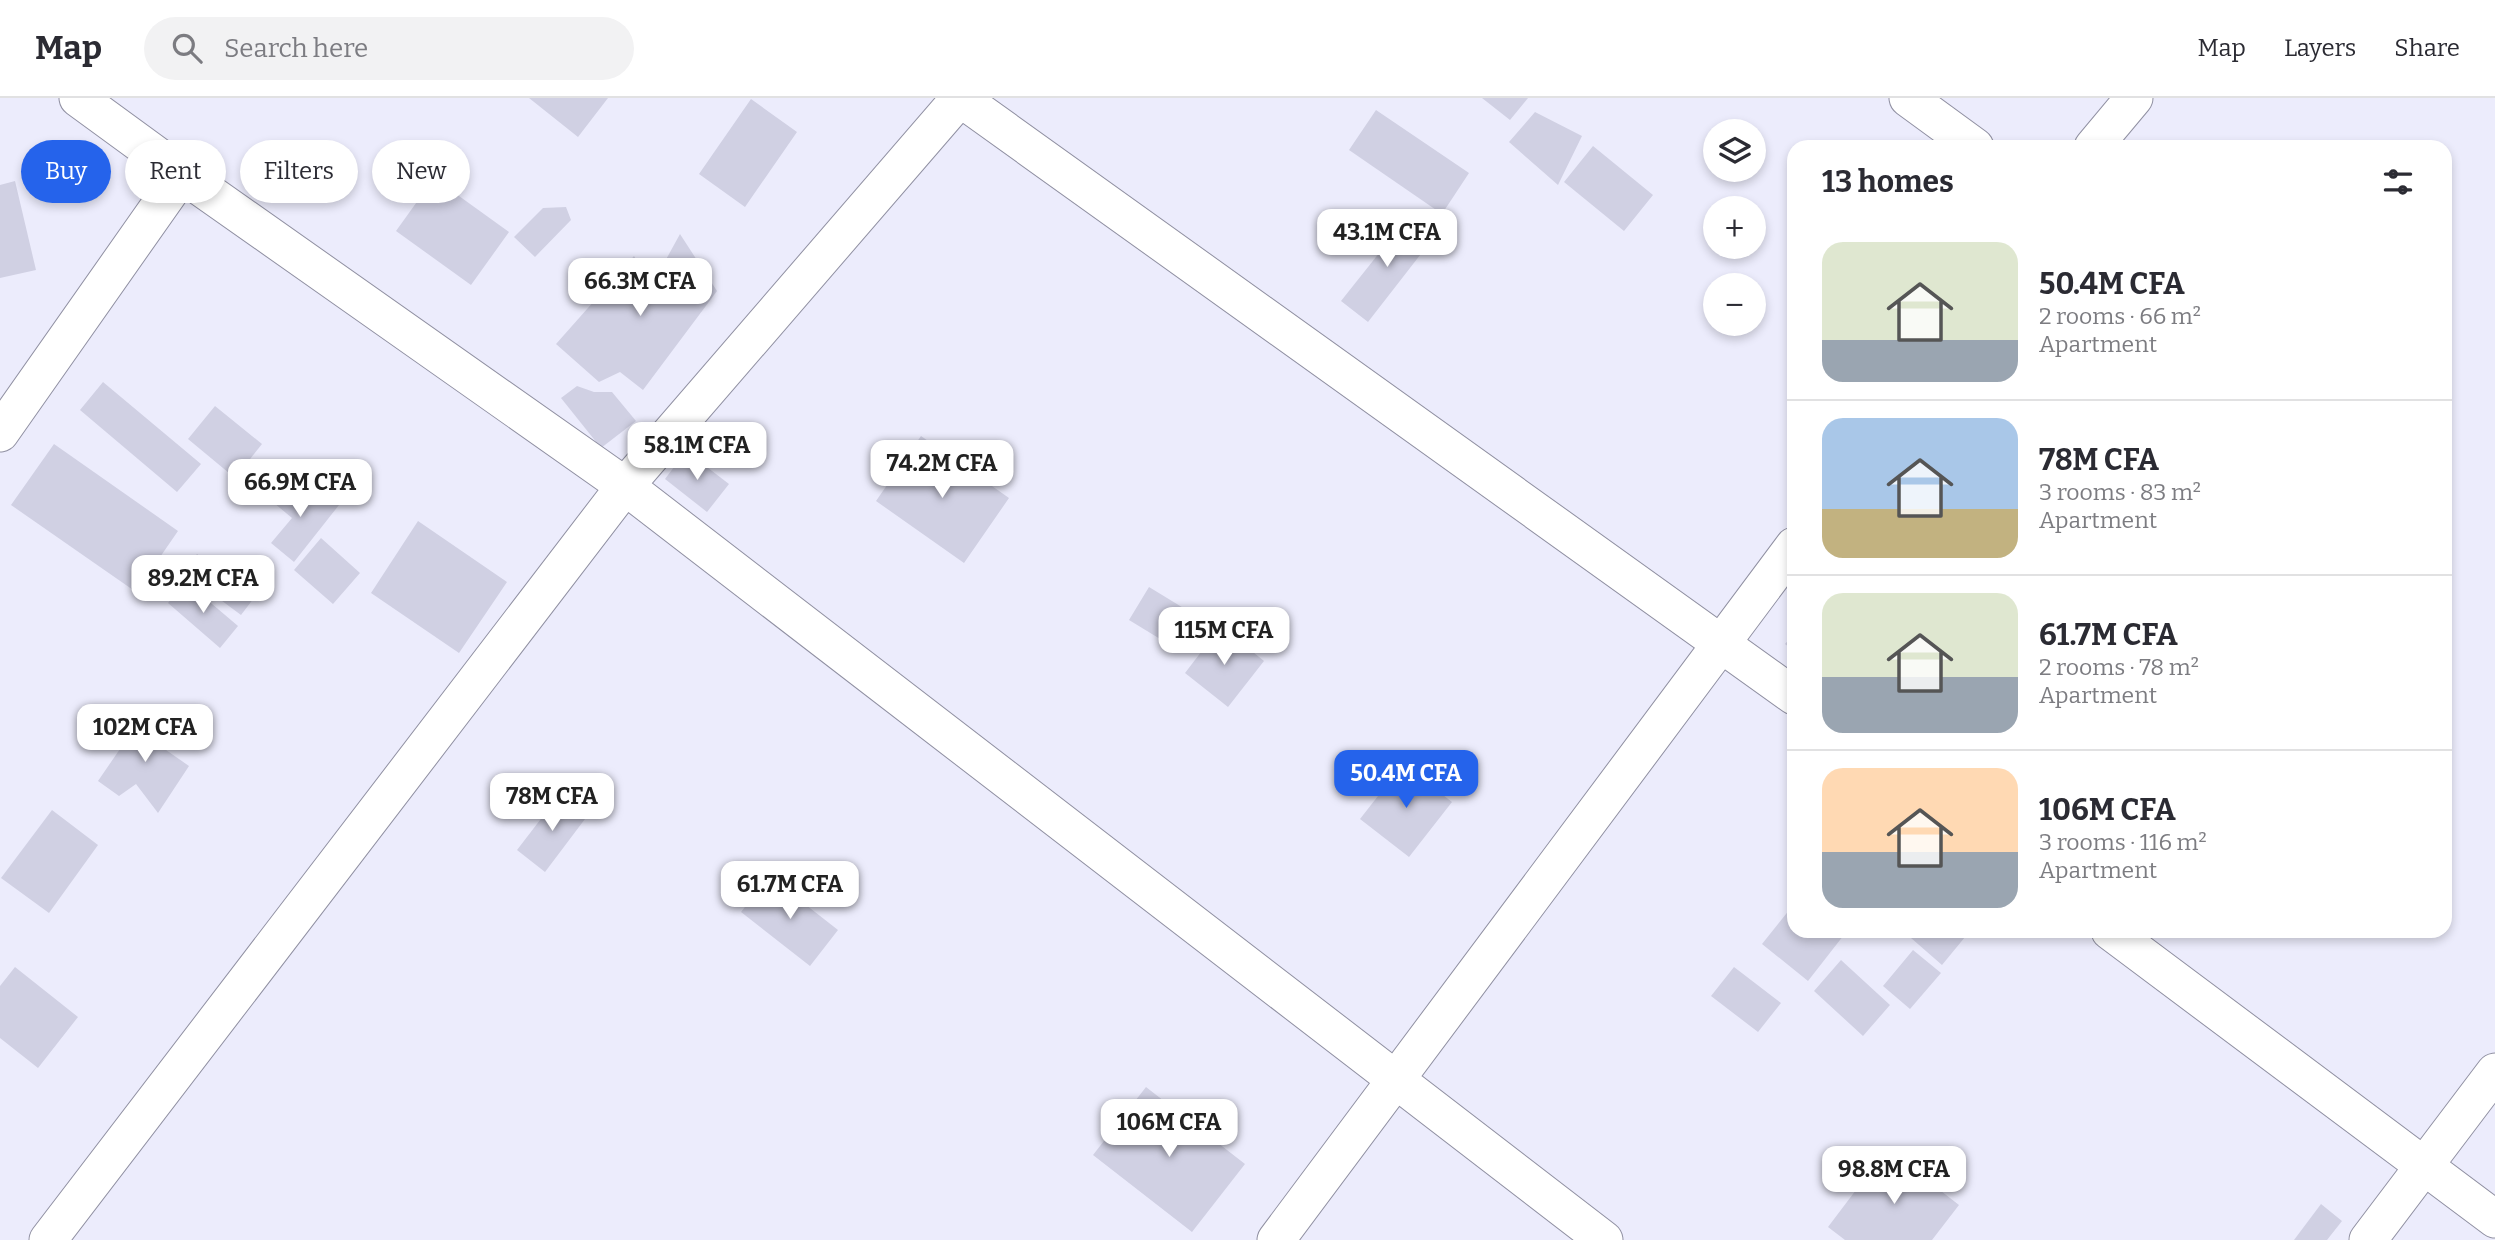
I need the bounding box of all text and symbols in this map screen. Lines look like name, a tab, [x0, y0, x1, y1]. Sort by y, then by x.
search box	[144, 17, 634, 80]
text: Map	[35, 28, 102, 68]
icon: search	[168, 29, 206, 67]
text: Search here	[224, 33, 368, 64]
text: Map	[2198, 34, 2246, 62]
text: Layers	[2284, 34, 2356, 62]
text: Share	[2394, 34, 2460, 62]
map controls	[1703, 119, 1766, 336]
button: layers	[1703, 119, 1766, 182]
chip: Buy	[21, 140, 111, 203]
chip: Rent	[125, 140, 226, 203]
chip: Filters	[240, 140, 358, 203]
chip: New	[372, 140, 470, 203]
icon: filters	[2379, 163, 2417, 201]
text: 13 homes	[1822, 164, 1954, 200]
button: +	[1703, 196, 1766, 259]
pin: 43.1M CFA	[1307, 209, 1467, 269]
text: 43.1M CFA	[1333, 218, 1441, 246]
pin: 66.3M CFA	[560, 258, 720, 318]
text: 50.4M CFA	[2039, 266, 2185, 302]
text: 66.3M CFA	[584, 267, 696, 295]
icon: home	[1878, 270, 1962, 354]
button: −	[1703, 273, 1766, 336]
text: 2 rooms · 66 m²	[2039, 302, 2201, 330]
text: Apartment	[2039, 330, 2157, 358]
pin: 58.1M CFA	[617, 422, 777, 482]
text: 58.1M CFA	[644, 431, 750, 459]
pin: 74.2M CFA	[862, 440, 1022, 500]
text: 78M CFA	[2039, 442, 2159, 478]
icon: home	[1878, 446, 1962, 530]
text: 74.2M CFA	[886, 449, 998, 477]
pin: 66.9M CFA	[220, 460, 380, 519]
text: 66.9M CFA	[244, 468, 356, 496]
text: 3 rooms · 83 m²	[2039, 478, 2201, 506]
text: Apartment	[2039, 506, 2157, 534]
pin: 89.2M CFA	[123, 556, 283, 615]
text: 89.2M CFA	[147, 564, 259, 592]
pin: 115M CFA	[1152, 608, 1296, 667]
text: 115M CFA	[1175, 616, 1274, 644]
text: 61.7M CFA	[2039, 617, 2178, 653]
icon: home	[1878, 621, 1962, 705]
text: 2 rooms · 78 m²	[2039, 653, 2199, 681]
text: Apartment	[2039, 681, 2157, 709]
pin: 102M CFA	[73, 704, 217, 764]
text: 102M CFA	[93, 713, 197, 741]
pin: 50.4M CFA	[1326, 750, 1486, 810]
text: 50.4M CFA	[1350, 759, 1462, 787]
pin: 78M CFA	[487, 774, 617, 833]
text: 78M CFA	[506, 782, 598, 810]
text: 106M CFA	[2039, 792, 2176, 828]
icon: home	[1878, 796, 1962, 880]
text: 3 rooms · 116 m²	[2039, 828, 2207, 856]
text: Apartment	[2039, 856, 2157, 884]
pin: 61.7M CFA	[710, 862, 870, 921]
text: 61.7M CFA	[737, 870, 843, 898]
pin: 106M CFA	[1097, 1100, 1241, 1159]
text: 106M CFA	[1117, 1108, 1221, 1136]
pin: 98.8M CFA	[1814, 1146, 1974, 1206]
text: 98.8M CFA	[1838, 1155, 1950, 1183]

